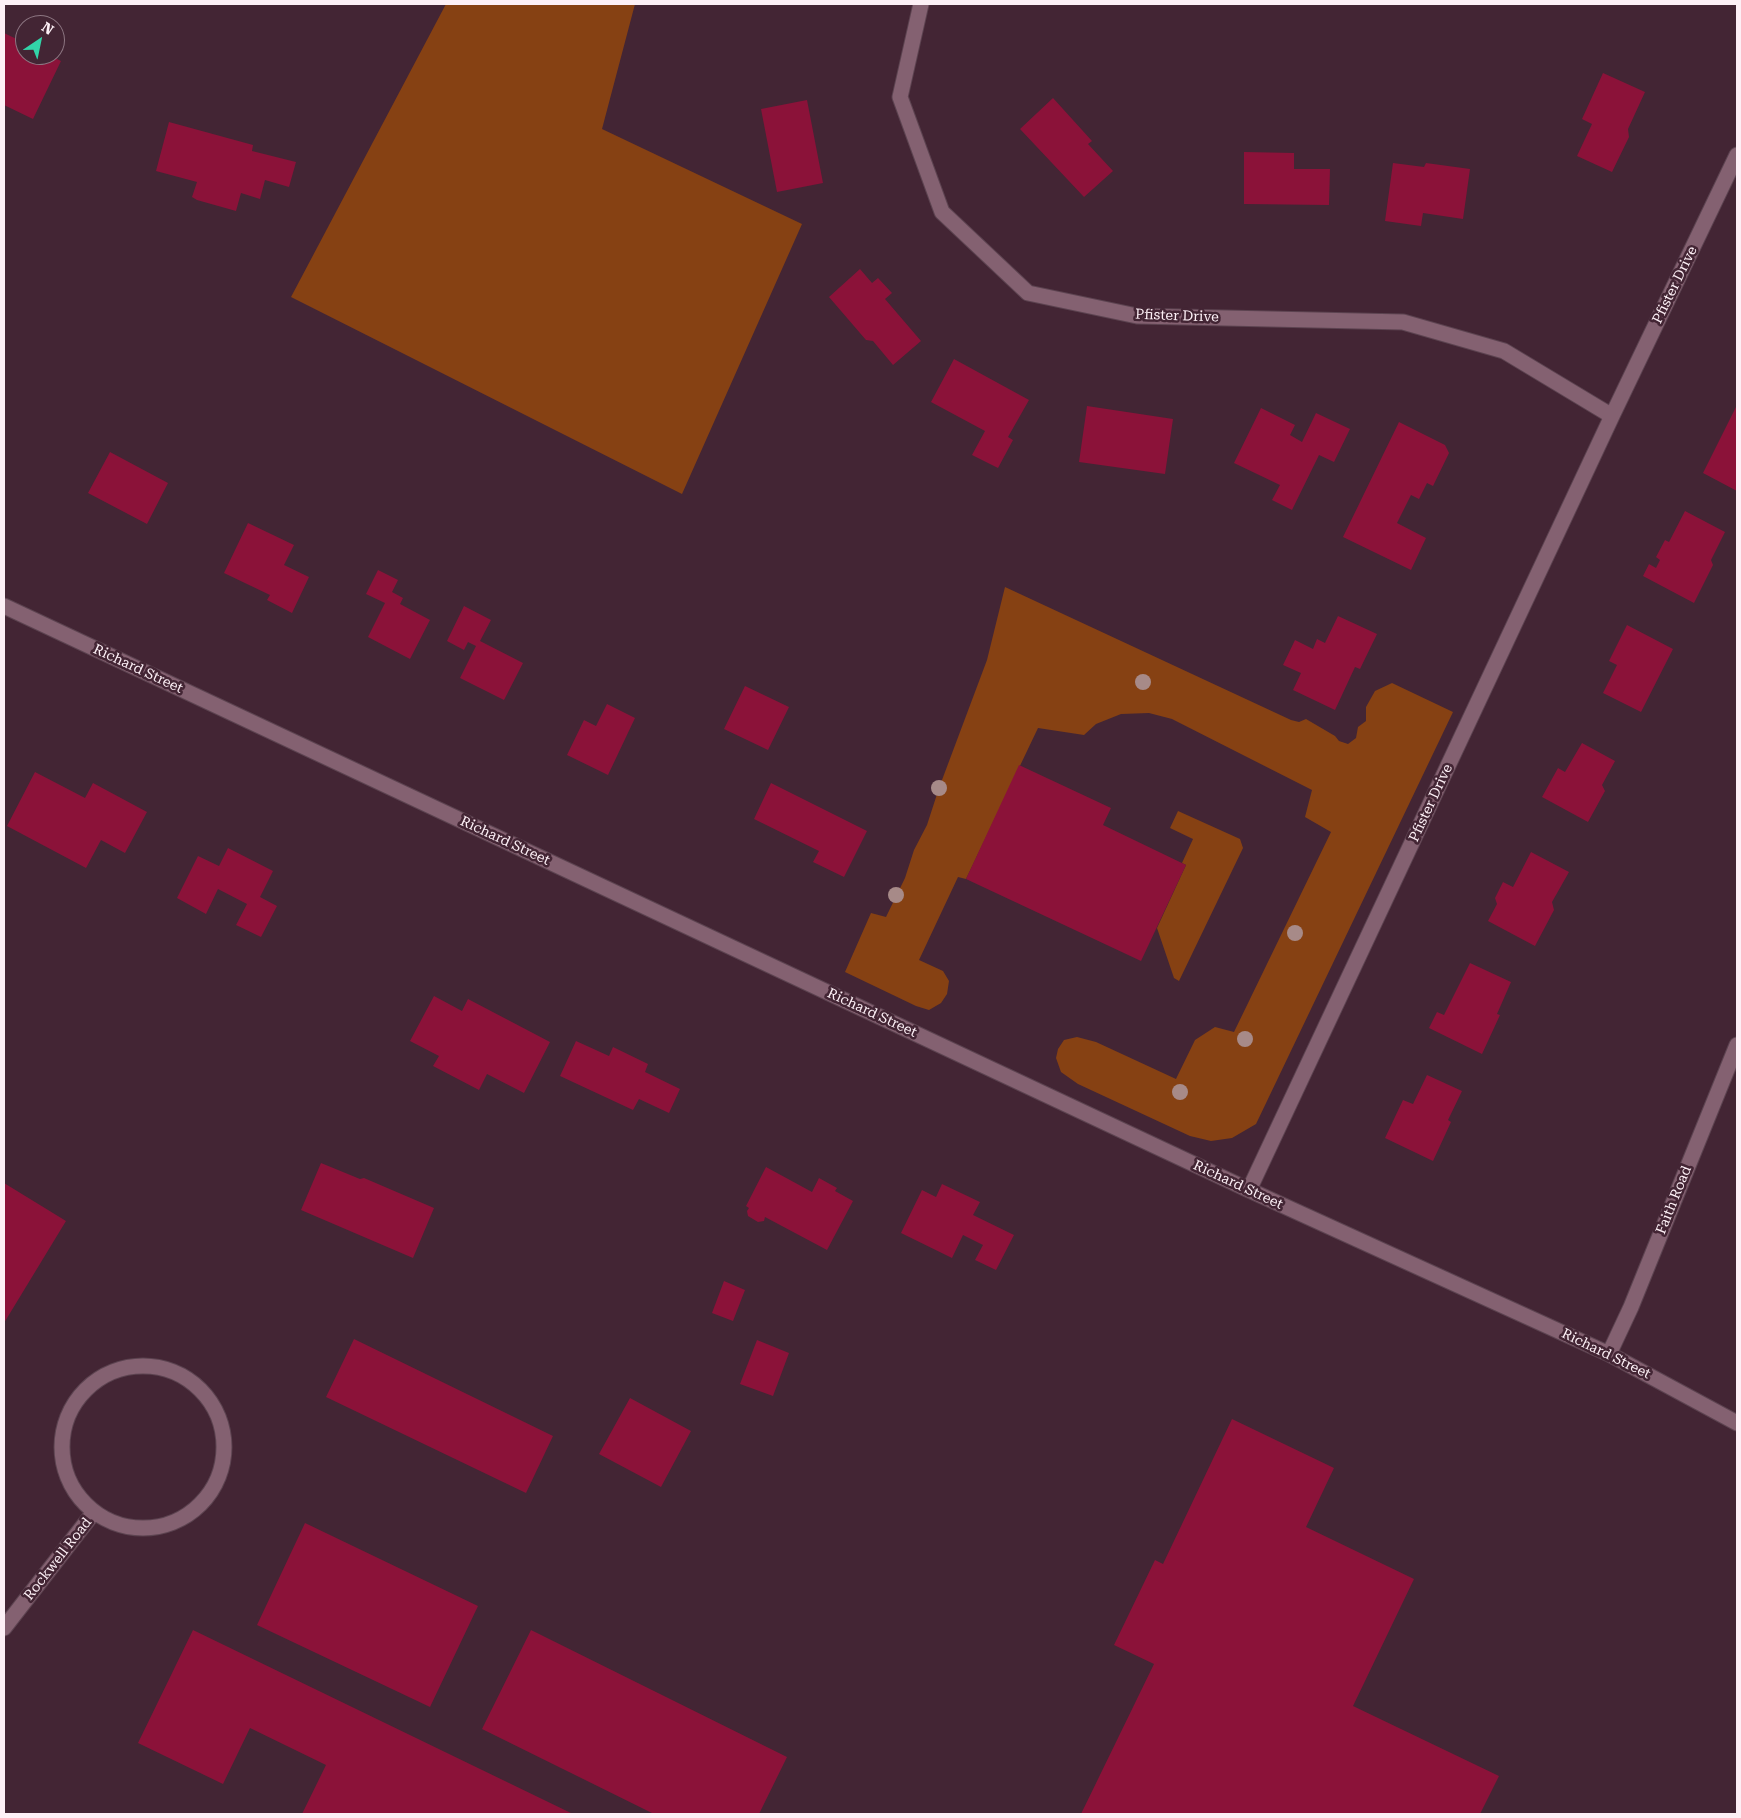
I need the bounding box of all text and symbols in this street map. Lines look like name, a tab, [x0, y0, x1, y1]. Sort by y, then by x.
north arrow	[15, 15, 65, 65]
text: N	[39, 19, 57, 38]
street label: Pfister Drive	[1649, 244, 1701, 326]
street label: Pfister Drive	[1135, 306, 1219, 326]
street label: Richard Street	[91, 641, 185, 697]
street label: Pfister Drive	[1406, 761, 1456, 845]
street label: Richard Street	[458, 813, 552, 869]
street label: Richard Street	[825, 985, 919, 1041]
street label: Richard Street	[1191, 1157, 1285, 1213]
street label: Faith Road	[1653, 1163, 1695, 1237]
street label: Richard Street	[1559, 1325, 1653, 1383]
street label: Rockwell Road	[21, 1514, 95, 1604]

